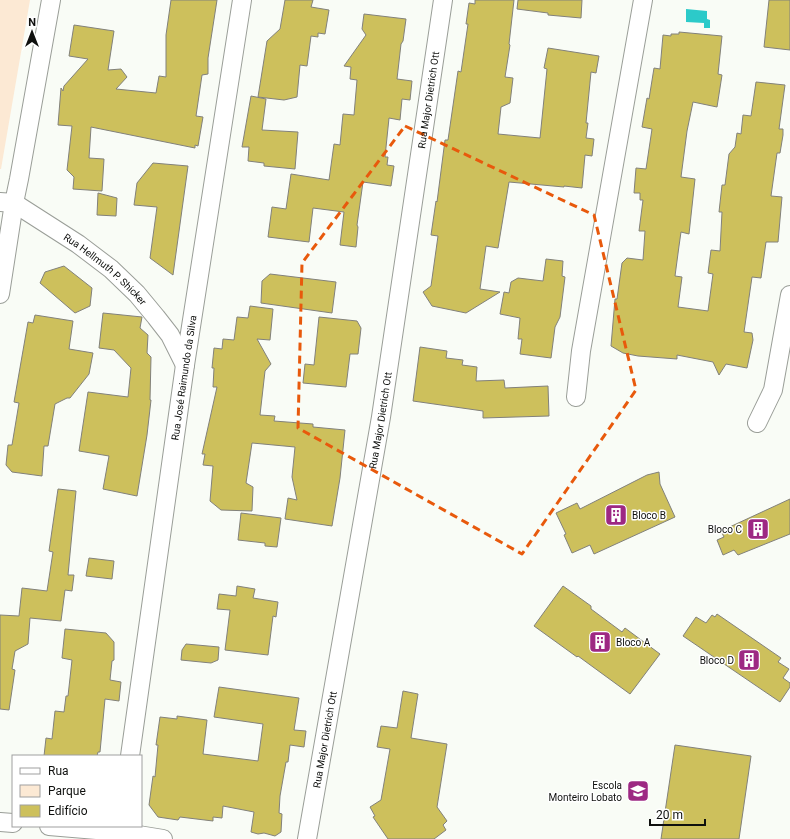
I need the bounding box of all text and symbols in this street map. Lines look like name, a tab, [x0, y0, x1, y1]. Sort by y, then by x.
north arrow	[12, 12, 52, 52]
text: N	[28, 16, 36, 29]
street label: Rua Major Dietrich Ott	[416, 51, 441, 149]
street label: Rua Hellmuth P. Shicker	[62, 231, 149, 308]
street label: Rua José Raimundo da Silva	[169, 315, 199, 441]
street label: Rua Major Dietrich Ott	[367, 371, 394, 470]
building icon: Bloco B	[603, 502, 629, 528]
place label: Bloco B	[632, 510, 666, 521]
building icon: Bloco C	[745, 516, 771, 542]
place label: Bloco C	[708, 524, 742, 535]
building icon: Bloco A	[587, 629, 613, 655]
place label: Bloco A	[616, 637, 651, 648]
building icon: Bloco D	[736, 647, 762, 673]
place label: Bloco D	[700, 655, 734, 666]
street label: Rua Major Dietrich Ott	[311, 690, 339, 789]
legend	[12, 755, 142, 827]
text: Rua	[48, 764, 69, 778]
school or university icon: Escola Monteiro Lobato	[625, 778, 651, 804]
place label: Escola Monteiro Lobato	[549, 780, 622, 803]
text: Parque	[48, 784, 86, 798]
scale bar	[650, 801, 705, 827]
text: Edifício	[48, 804, 88, 818]
text: 20 m	[656, 808, 683, 822]

